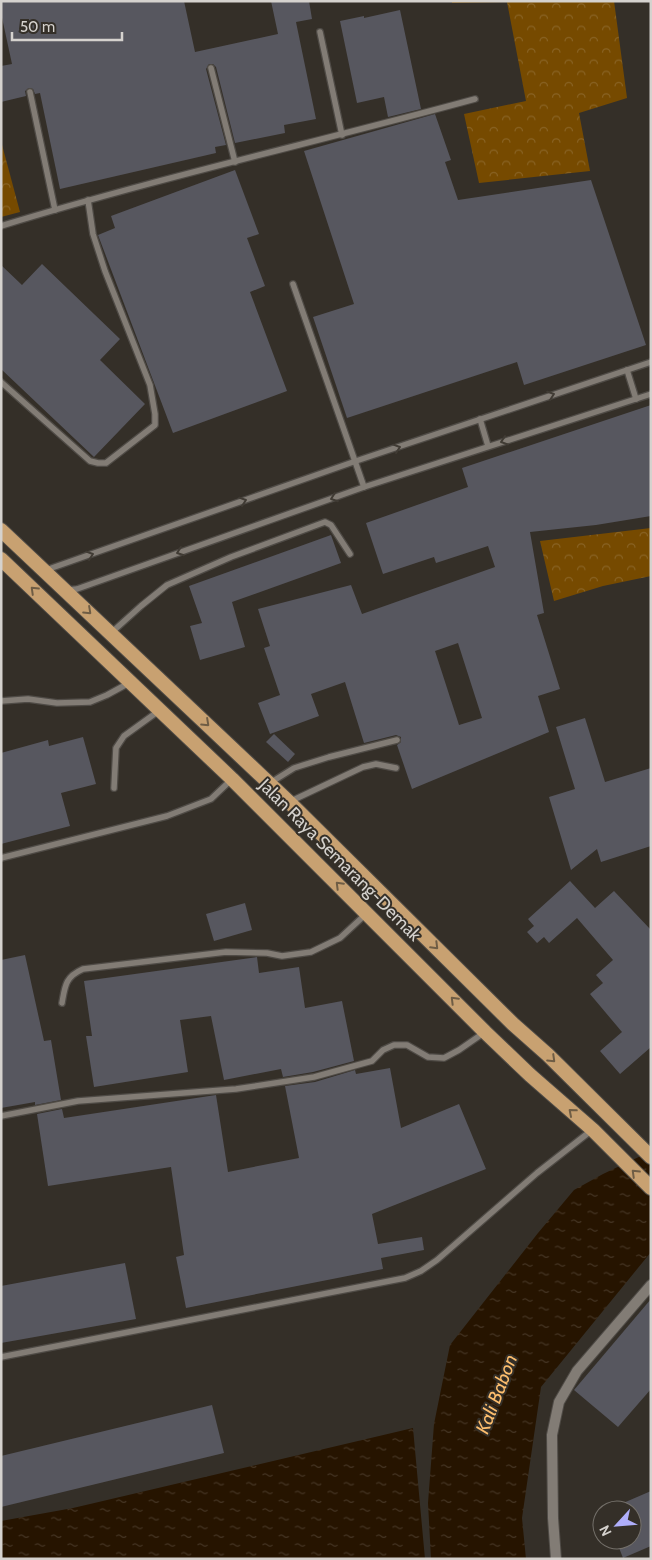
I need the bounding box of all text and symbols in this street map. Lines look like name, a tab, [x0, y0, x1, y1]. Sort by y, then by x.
scale bar	[12, 10, 122, 42]
text: 50 m	[20, 18, 55, 36]
one-way arrow	[546, 391, 555, 401]
one-way arrow	[501, 436, 509, 446]
one-way arrow	[392, 443, 401, 453]
one-way arrow	[330, 492, 338, 502]
one-way arrow	[239, 497, 247, 507]
one-way arrow	[177, 546, 185, 556]
one-way arrow	[85, 550, 94, 560]
one-way arrow	[31, 587, 40, 596]
one-way arrow	[82, 605, 91, 614]
one-way arrow	[200, 717, 209, 726]
street label: Jalan Raya Semarang-Demak	[254, 774, 426, 946]
one-way arrow	[336, 882, 345, 891]
one-way arrow	[429, 941, 438, 950]
one-way arrow	[451, 997, 460, 1006]
one-way arrow	[546, 1053, 555, 1062]
one-way arrow	[569, 1108, 578, 1117]
one-way arrow	[632, 1170, 641, 1179]
water label: Kali Babon	[471, 1351, 522, 1437]
north arrow	[592, 1500, 642, 1550]
text: N	[595, 1522, 616, 1539]

